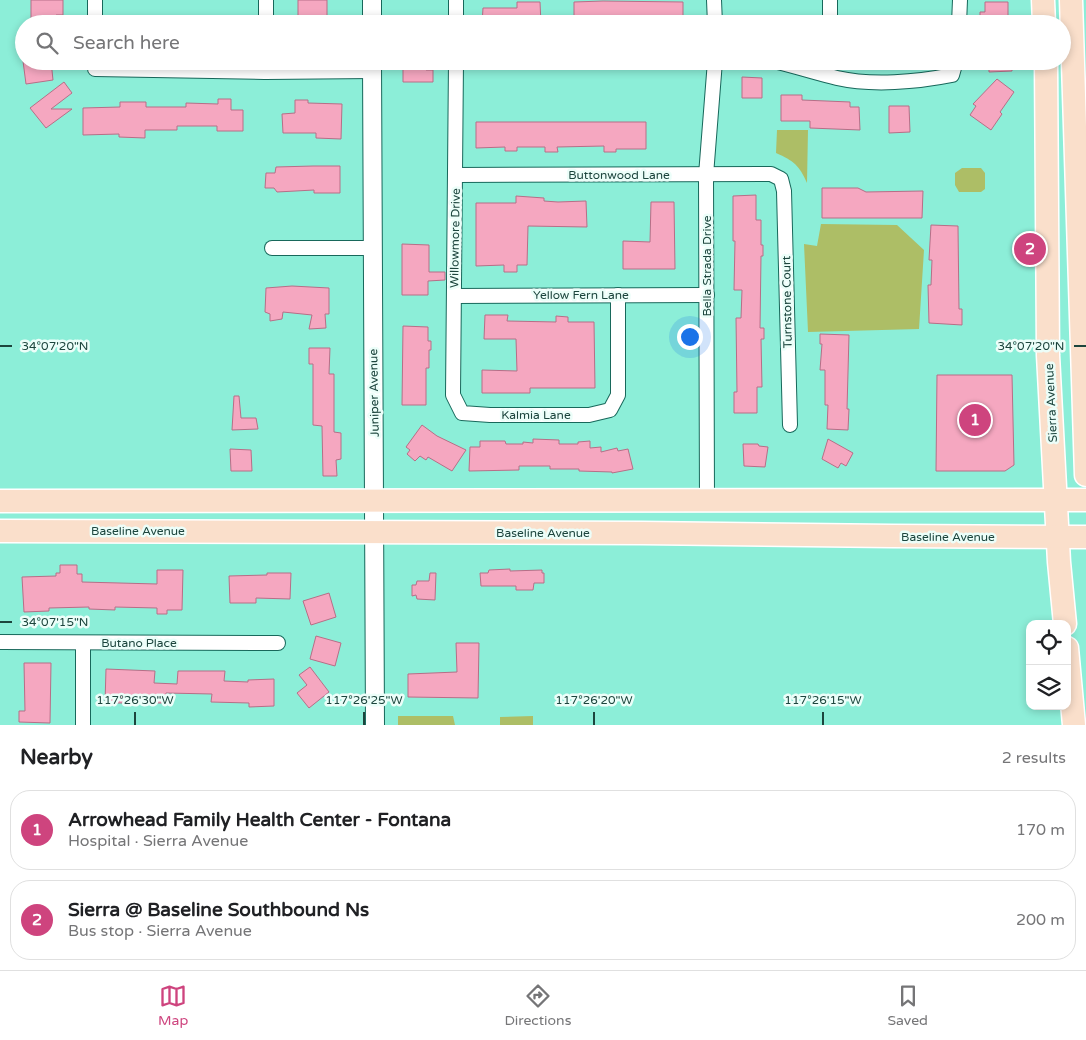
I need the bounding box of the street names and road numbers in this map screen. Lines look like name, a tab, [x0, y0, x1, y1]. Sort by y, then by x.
street label: Buttonwood Lane	[568, 168, 670, 182]
street label: Willowmore Drive	[447, 188, 463, 288]
street label: Bella Strada Drive	[700, 215, 714, 316]
street label: Turnstone Court	[779, 255, 795, 348]
street label: Yellow Fern Lane	[533, 288, 629, 302]
street label: Juniper Avenue	[366, 349, 382, 437]
street label: Sierra Avenue	[1042, 363, 1060, 443]
street label: Kalmia Lane	[501, 408, 571, 422]
street label: Baseline Avenue	[91, 524, 185, 538]
street label: Baseline Avenue	[496, 526, 590, 540]
street label: Baseline Avenue	[901, 530, 995, 544]
street label: Butano Place	[101, 636, 177, 650]

